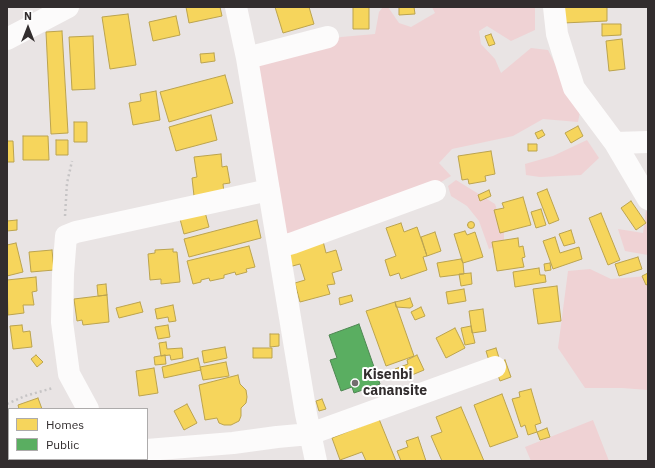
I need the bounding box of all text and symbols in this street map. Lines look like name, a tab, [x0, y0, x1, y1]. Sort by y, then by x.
north arrow	[8, 8, 48, 48]
text: N	[24, 9, 32, 23]
place label: Kisenbi canansite	[363, 367, 427, 400]
marker: Kisenbi canansite	[350, 378, 360, 388]
legend	[8, 408, 148, 460]
text: Homes	[46, 417, 84, 432]
text: Public	[46, 437, 79, 452]

